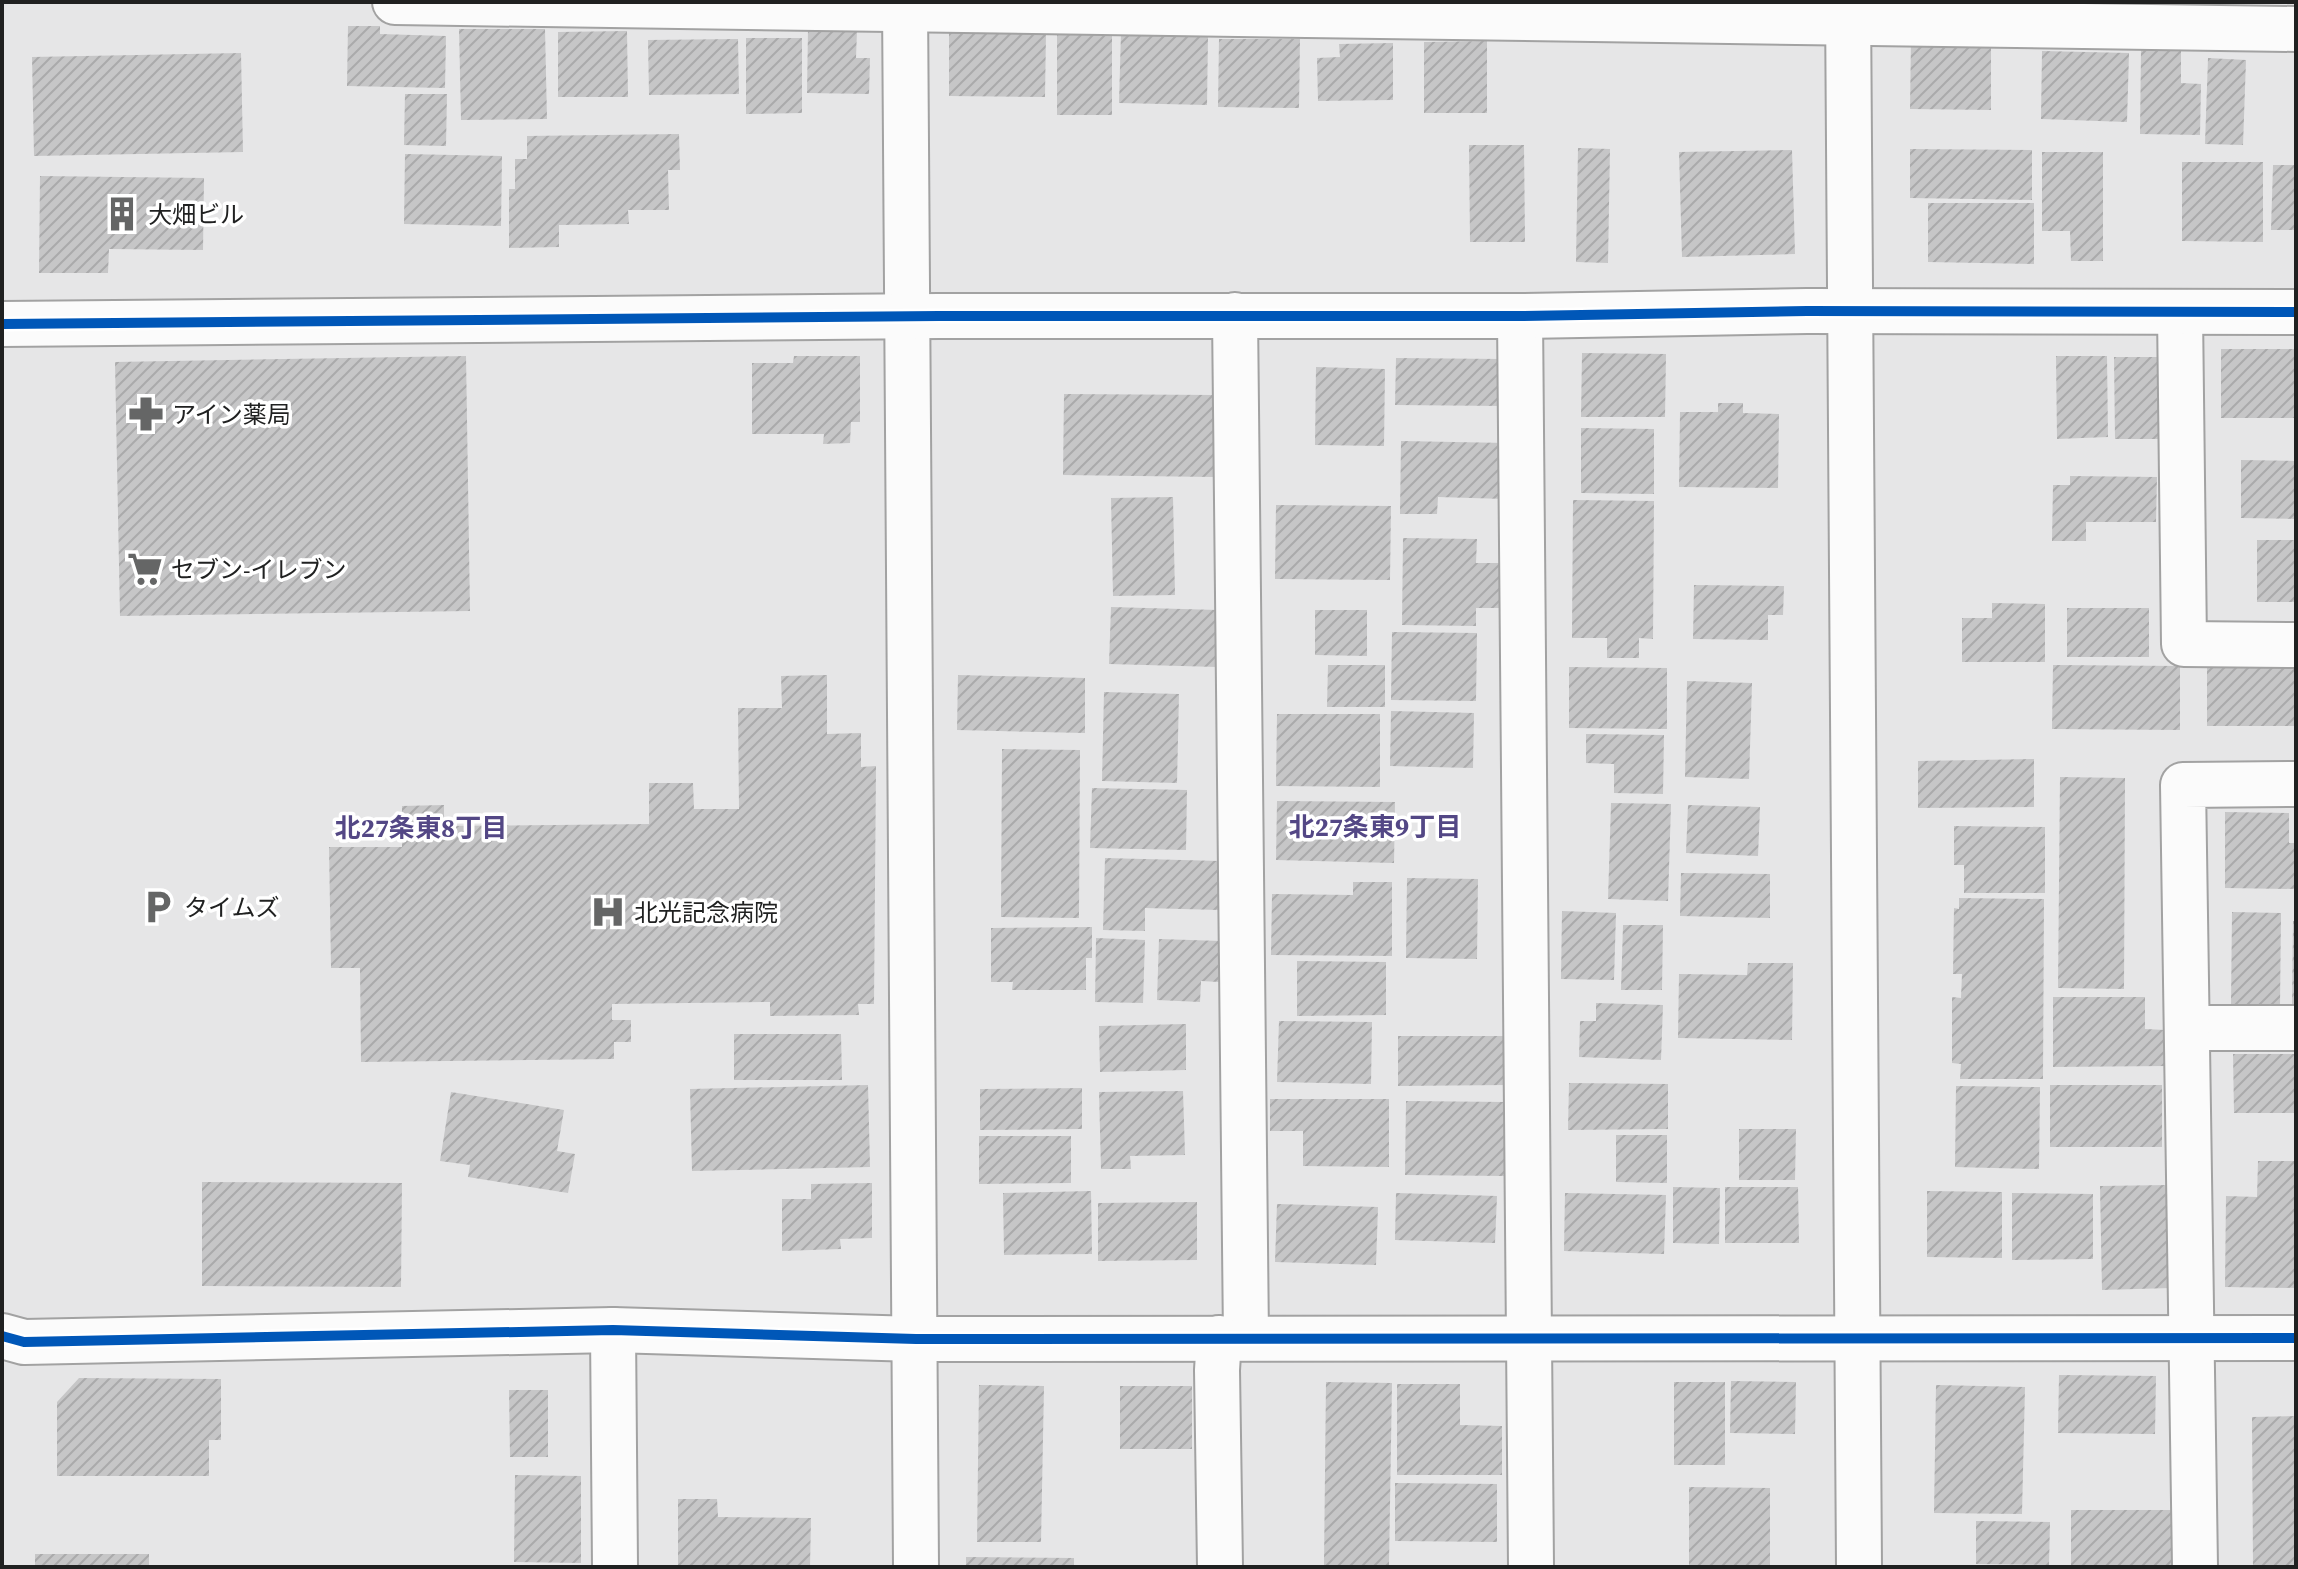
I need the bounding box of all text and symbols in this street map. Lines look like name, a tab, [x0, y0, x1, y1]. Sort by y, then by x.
building icon: 大畑ビル	[103, 195, 141, 233]
place label: 大畑ビル	[148, 198, 244, 231]
pharmacy icon: アイン薬局	[127, 395, 165, 433]
place label: アイン薬局	[172, 398, 291, 431]
supermarket icon: セブン-イレブン	[126, 550, 164, 588]
place label: セブン-イレブン	[171, 553, 347, 586]
district label: 北27条東9丁目	[1289, 809, 1461, 845]
district label: 北27条東8丁目	[335, 810, 507, 846]
parking icon: タイムズ	[139, 888, 177, 926]
place label: タイムズ	[184, 891, 280, 924]
hospital icon: 北光記念病院	[589, 893, 627, 931]
place label: 北光記念病院	[634, 896, 778, 929]

